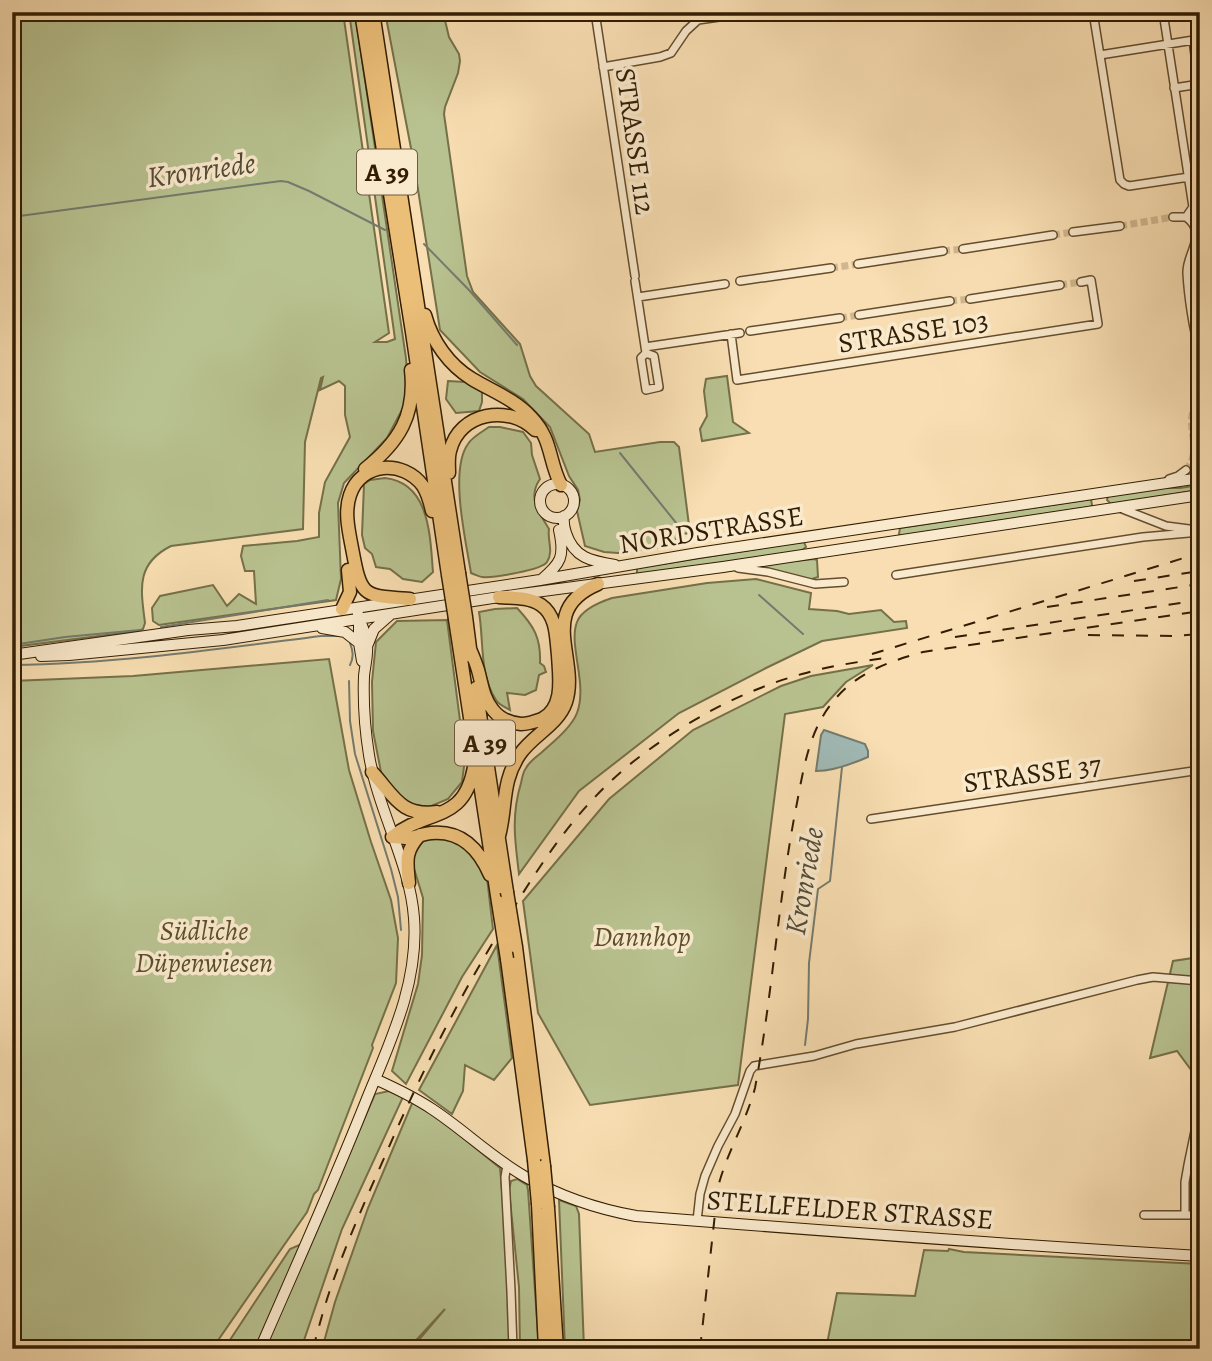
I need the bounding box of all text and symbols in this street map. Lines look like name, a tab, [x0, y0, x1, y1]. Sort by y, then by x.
street label: STRASSE 112	[606, 65, 664, 217]
water label: Kronriede	[144, 143, 258, 197]
road number: A 39	[357, 150, 417, 195]
street label: STRASSE 103	[835, 301, 991, 363]
street label: NORDSTRASSE	[616, 497, 806, 563]
road number: A 39	[455, 720, 515, 765]
street label: STRASSE 37	[961, 745, 1104, 802]
water label: Kronriede	[775, 824, 833, 938]
park label: Südliche Düpenwiesen	[135, 912, 273, 982]
park label: Dannhop	[593, 918, 691, 956]
street label: STELLFELDER STRASSE	[705, 1181, 994, 1239]

